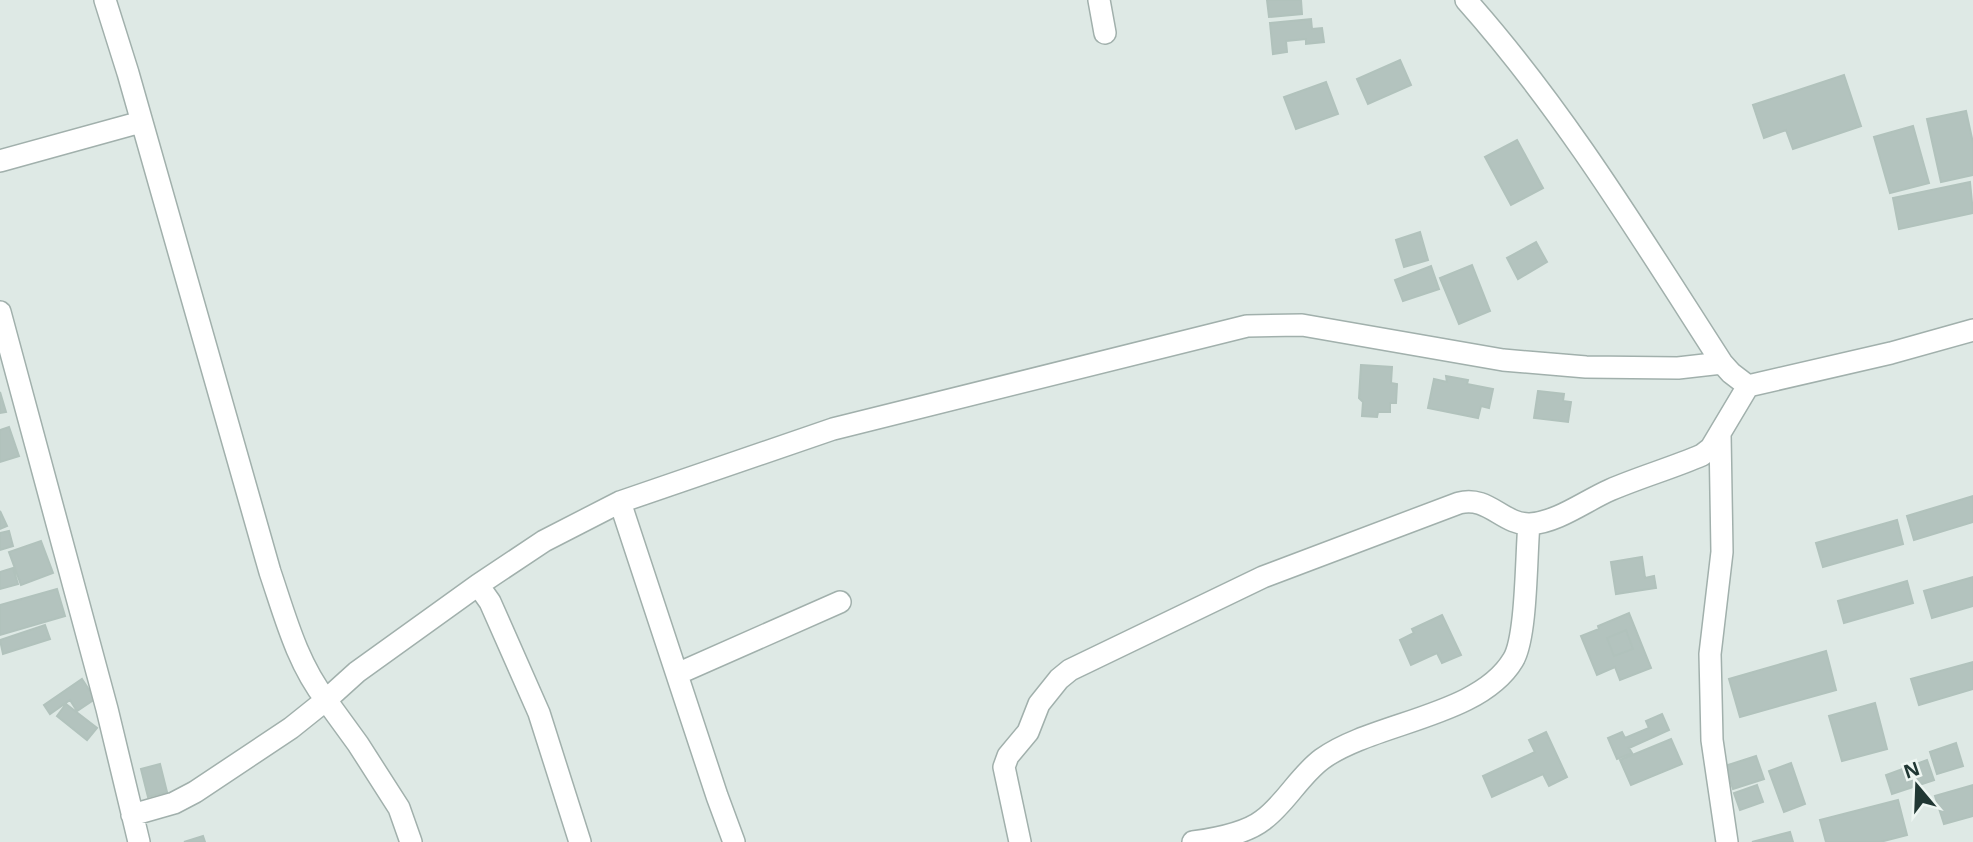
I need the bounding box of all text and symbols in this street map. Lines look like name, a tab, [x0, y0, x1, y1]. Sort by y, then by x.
north arrow	[1882, 751, 1952, 821]
text: N	[1900, 755, 1923, 785]

